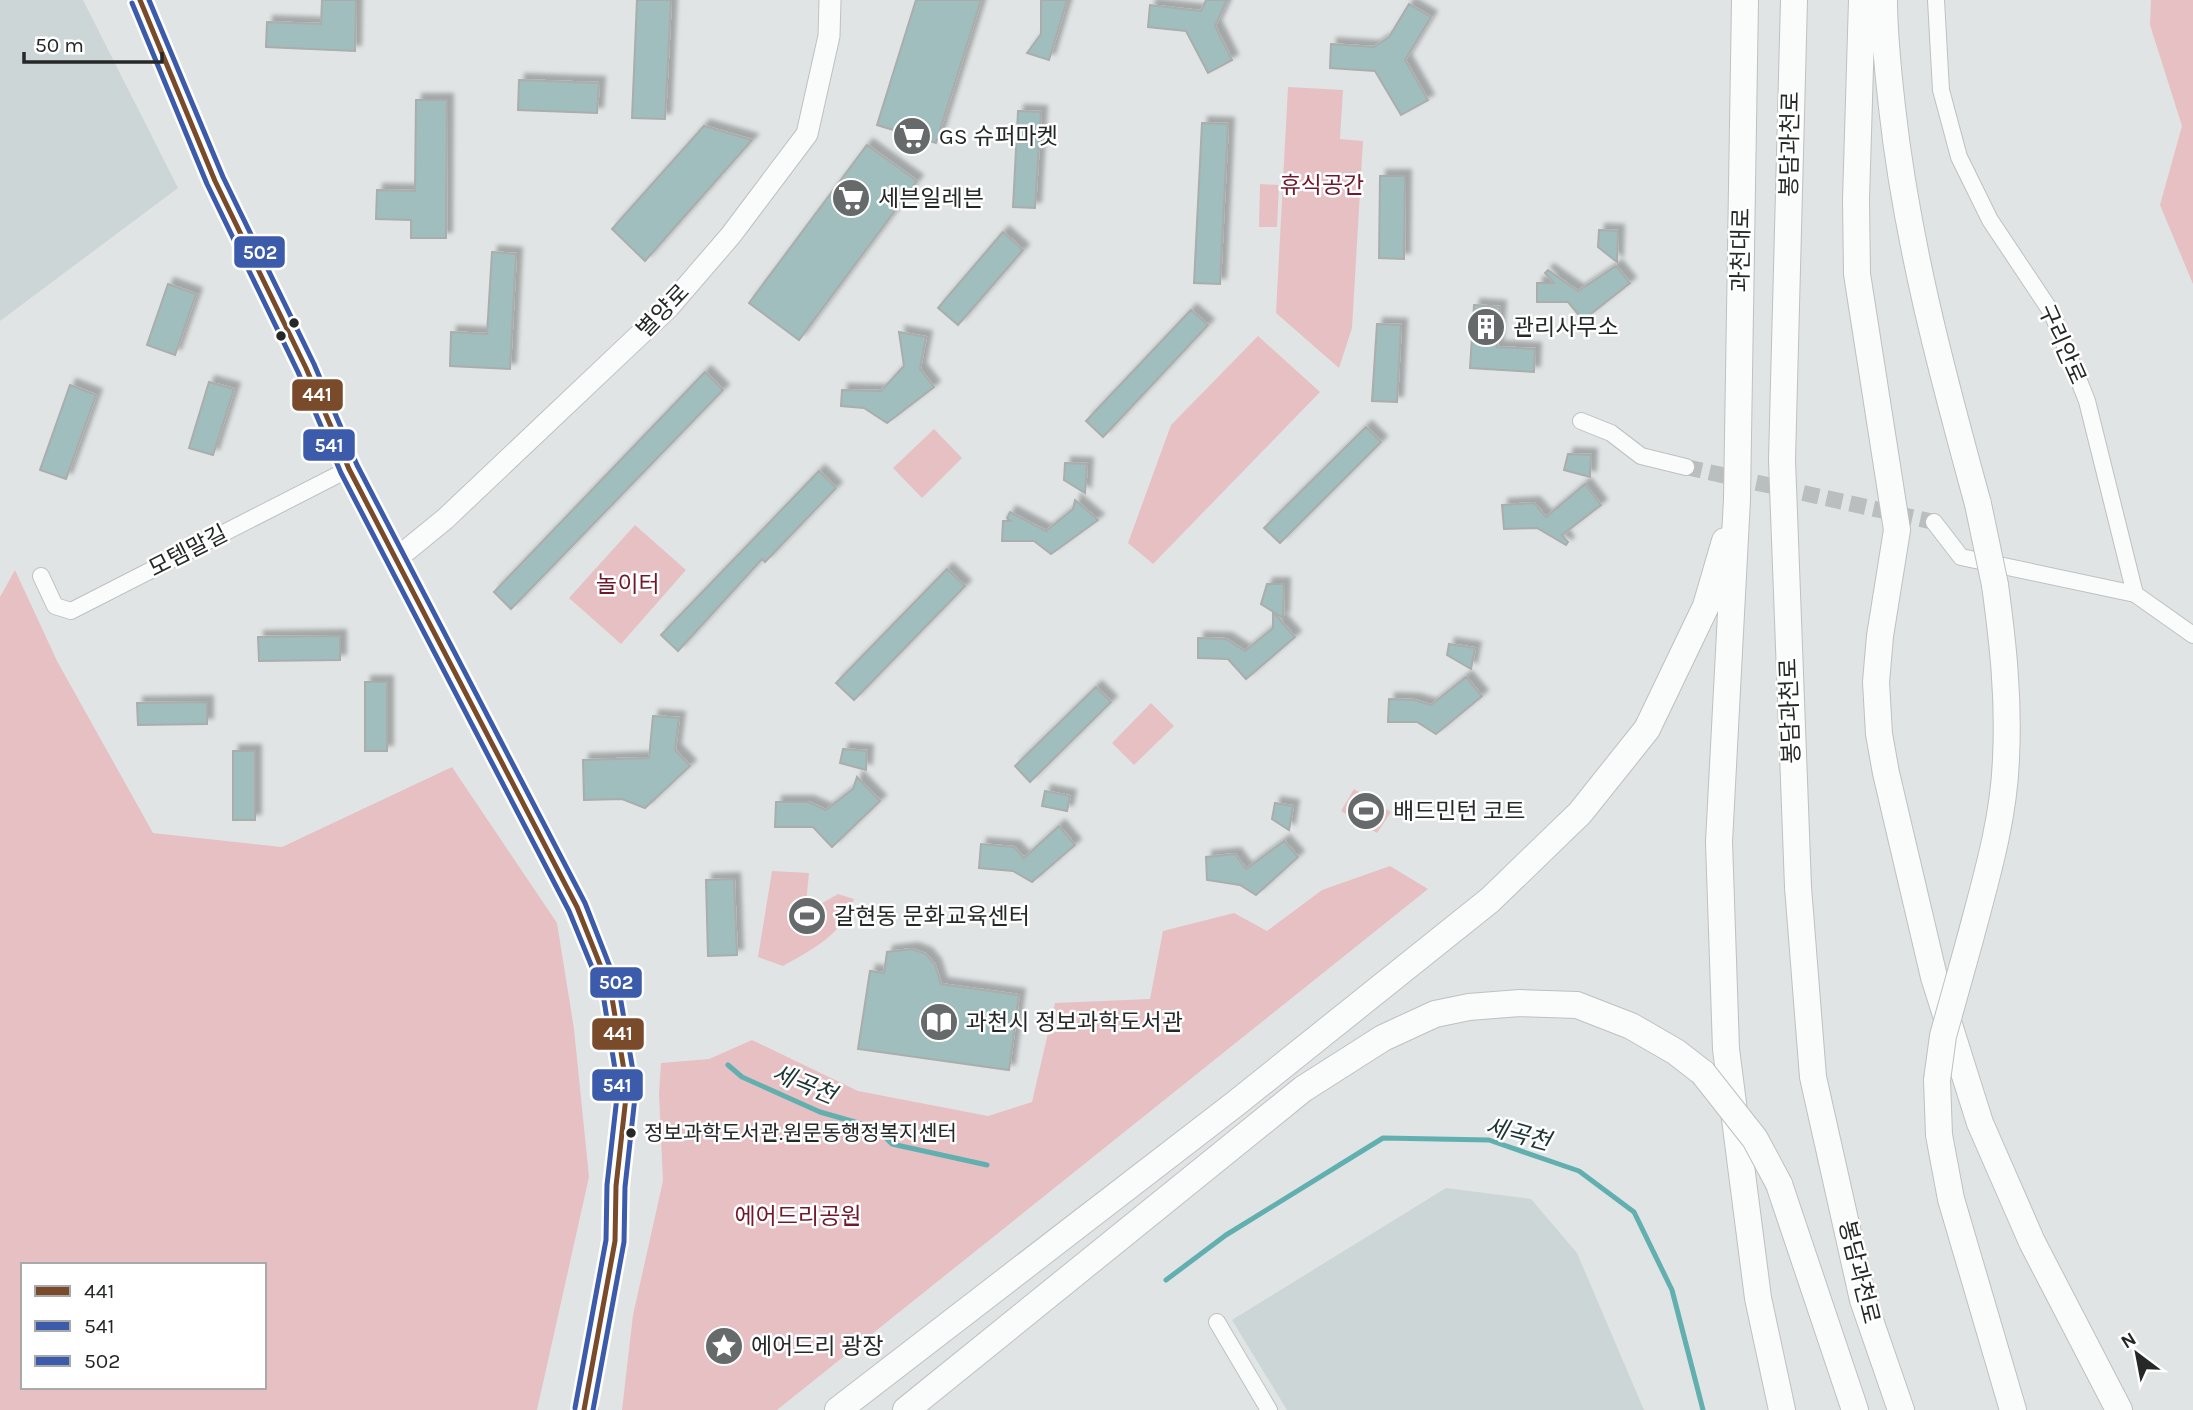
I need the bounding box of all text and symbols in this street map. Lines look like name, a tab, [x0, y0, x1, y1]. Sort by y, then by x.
scale bar	[24, 21, 163, 65]
text: 50 m	[35, 33, 84, 57]
street label: 봉담과천로	[1776, 91, 1804, 197]
supermarket icon: GS 슈퍼마켓	[891, 115, 933, 157]
place label: GS 슈퍼마켓	[939, 123, 1058, 150]
park label: 휴식공간	[1280, 172, 1364, 199]
supermarket icon: 세븐일레븐	[830, 177, 872, 219]
place label: 세븐일레븐	[878, 185, 984, 212]
street label: 과천대로	[1727, 207, 1755, 293]
line badge: 502	[233, 235, 286, 269]
text: 502	[243, 242, 277, 264]
street label: 별양로	[631, 279, 695, 343]
street label: 구리안로	[2032, 300, 2092, 388]
building icon: 관리사무소	[1465, 306, 1507, 348]
place label: 관리사무소	[1513, 314, 1619, 341]
unlabelled marker	[287, 316, 301, 330]
unlabelled marker	[274, 329, 288, 343]
line badge: 441	[291, 378, 344, 412]
text: 441	[302, 384, 332, 406]
line badge: 541	[302, 428, 356, 462]
text: 541	[314, 435, 344, 457]
street label: 모템말길	[144, 520, 232, 582]
park label: 놀이터	[596, 571, 660, 598]
street label: 봉담과천로	[1775, 658, 1805, 764]
sports icon: 배드민턴 코트	[1345, 790, 1387, 832]
place label: 배드민턴 코트	[1393, 798, 1525, 825]
sports icon: 갈현동 문화교육센터	[786, 895, 828, 937]
place label: 갈현동 문화교육센터	[834, 903, 1030, 930]
line badge: 502	[589, 966, 643, 999]
text: 502	[599, 972, 633, 994]
library icon: 과천시 정보과학도서관	[918, 1001, 960, 1043]
place label: 과천시 정보과학도서관	[966, 1009, 1183, 1036]
line badge: 441	[591, 1017, 645, 1051]
text: 441	[603, 1023, 633, 1045]
water label: 세곡천	[768, 1059, 843, 1110]
line badge: 541	[591, 1068, 644, 1102]
text: 541	[602, 1075, 632, 1097]
water label: 세곡천	[1482, 1112, 1556, 1157]
place label: 정보과학도서관.원문동행정복지센터	[644, 1121, 957, 1145]
marker: 정보과학도서관.원문동행정복지센터	[624, 1126, 638, 1140]
park label: 에어드리공원	[735, 1203, 861, 1230]
street label: 봉담과천로	[1833, 1217, 1885, 1327]
legend	[21, 1263, 266, 1389]
text: 441	[84, 1279, 114, 1303]
text: 541	[84, 1314, 115, 1338]
north arrow	[2102, 1319, 2172, 1389]
place icon: 에어드리 광장	[703, 1325, 745, 1367]
text: N	[2117, 1327, 2140, 1353]
place label: 에어드리 광장	[751, 1333, 883, 1360]
text: 502	[84, 1349, 121, 1373]

